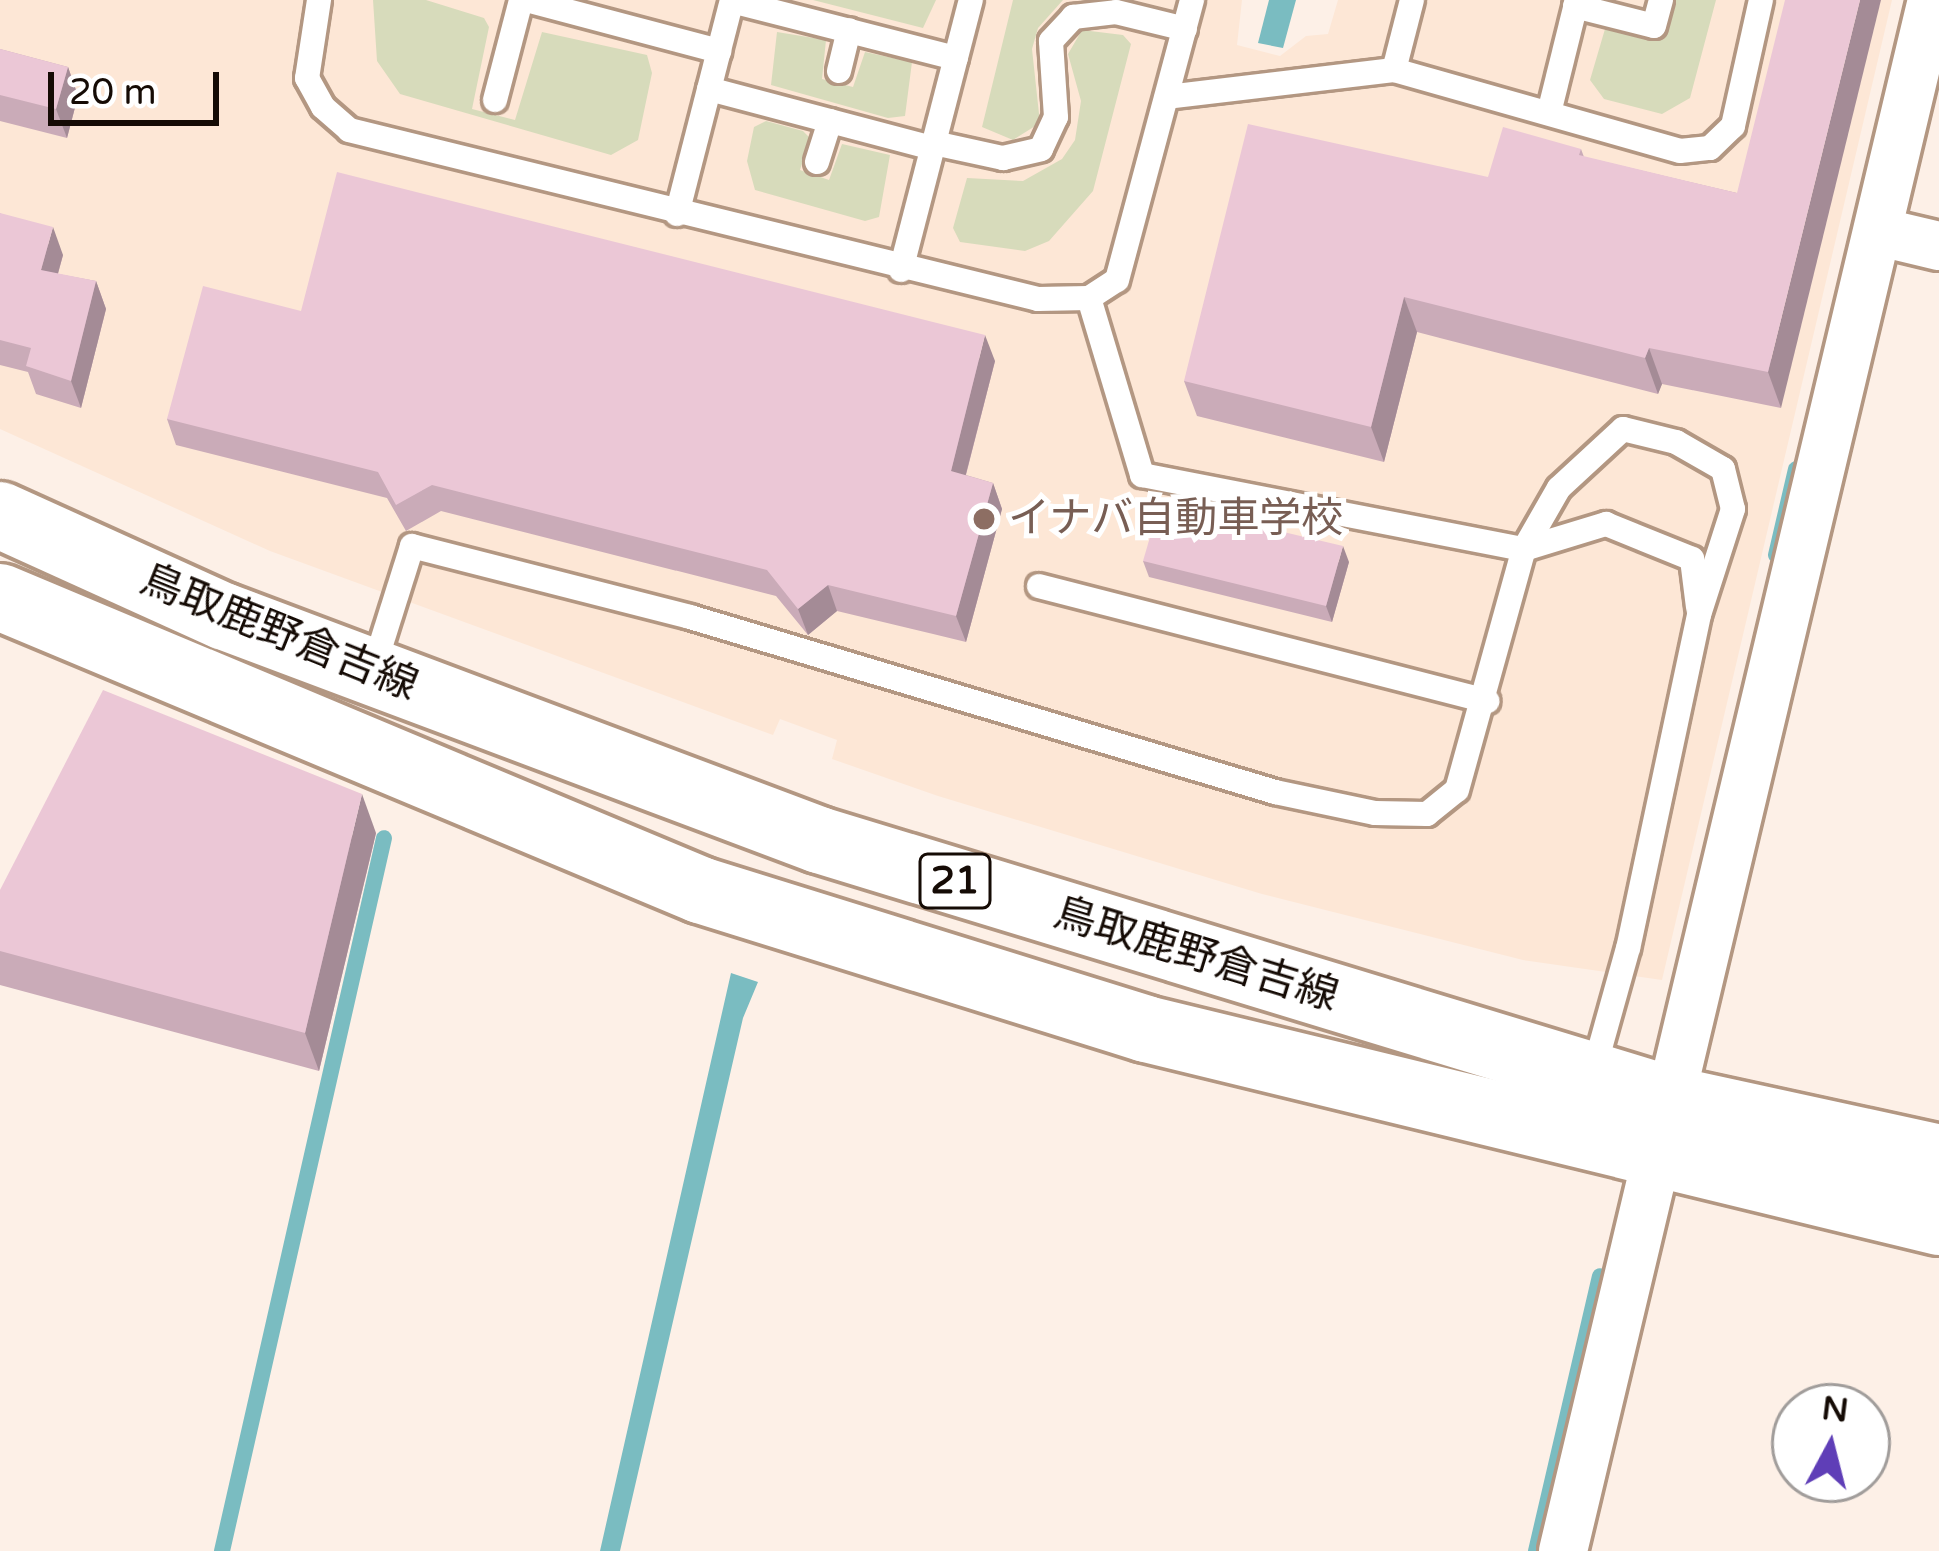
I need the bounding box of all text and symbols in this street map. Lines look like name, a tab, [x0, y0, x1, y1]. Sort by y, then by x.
scale bar	[54, 48, 225, 122]
text: 20 m	[69, 71, 157, 114]
place label: イナバ自動車学校	[1008, 494, 1344, 544]
marker: イナバ自動車学校	[971, 506, 997, 532]
street label: 鳥取鹿野倉吉線	[133, 555, 425, 711]
road number: 21	[916, 848, 994, 914]
street label: 鳥取鹿野倉吉線	[1048, 888, 1344, 1022]
north arrow	[1771, 1383, 1891, 1503]
text: N	[1820, 1389, 1851, 1431]

